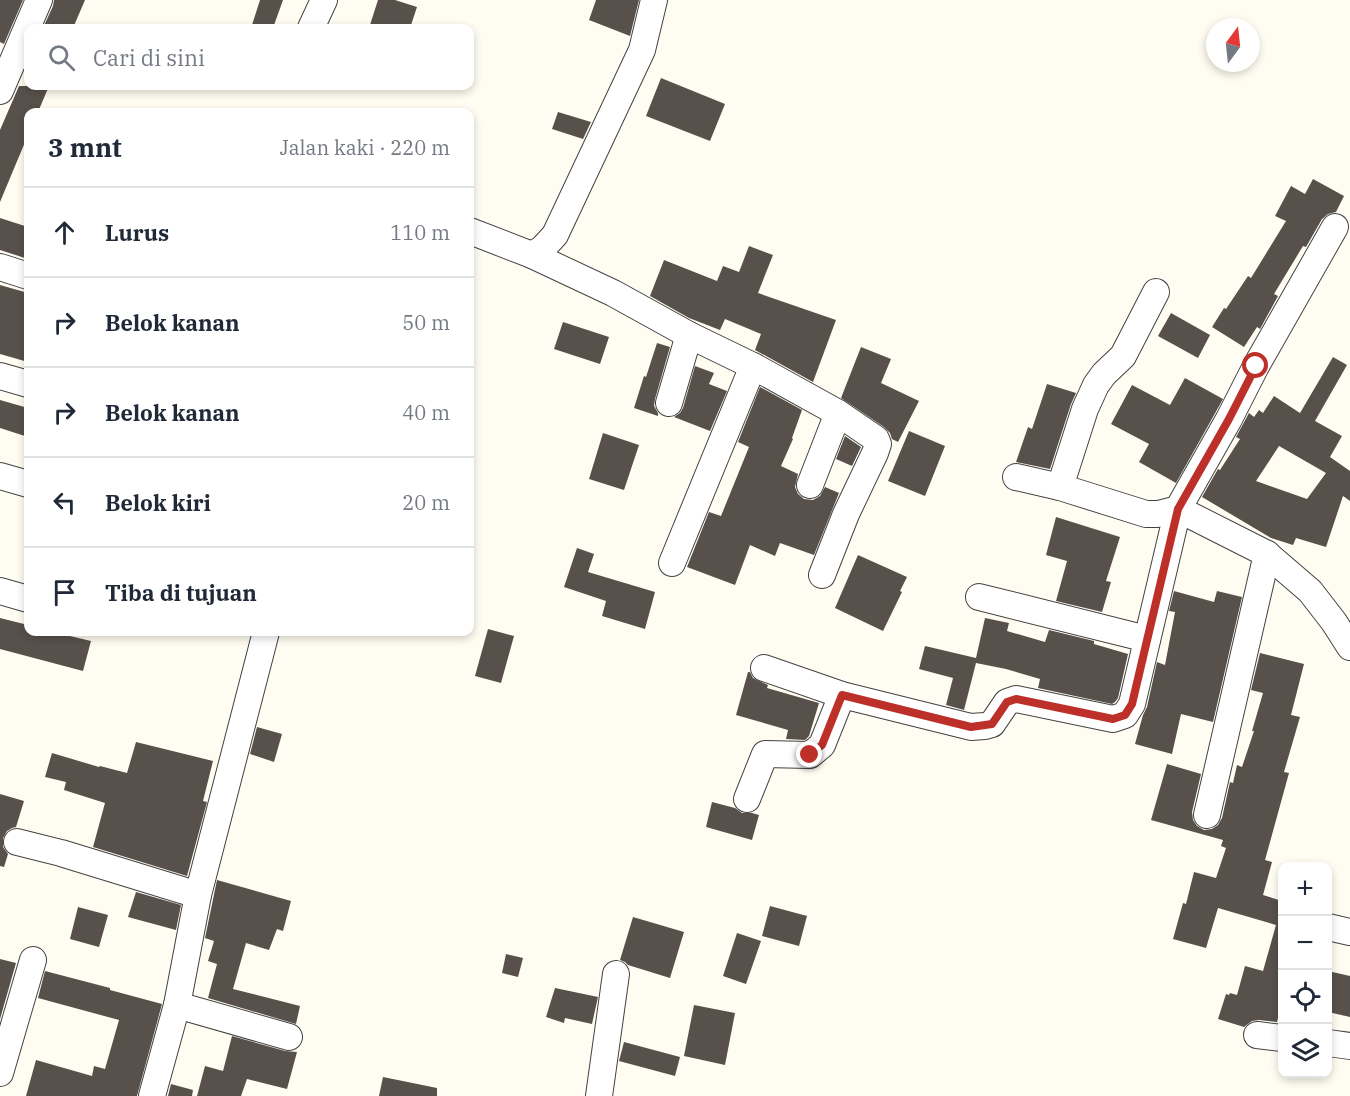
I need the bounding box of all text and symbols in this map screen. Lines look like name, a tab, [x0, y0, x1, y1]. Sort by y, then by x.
north arrow	[1206, 18, 1260, 72]
search box	[24, 24, 474, 90]
icon: search	[45, 41, 78, 74]
text: Cari di sini	[93, 43, 205, 72]
text: 3 mnt	[48, 130, 122, 164]
text: Jalan kaki · 220 m	[280, 134, 450, 161]
icon: ahead	[48, 216, 81, 249]
text: Lurus	[105, 218, 169, 247]
text: 110 m	[390, 219, 450, 246]
icon: right	[48, 306, 81, 339]
text: Belok kanan	[105, 308, 240, 337]
text: 50 m	[402, 309, 450, 336]
route start	[1242, 352, 1268, 378]
icon: right	[48, 396, 81, 429]
text: Belok kanan	[105, 398, 240, 427]
text: 40 m	[402, 399, 450, 426]
icon: left	[48, 486, 81, 519]
text: Belok kiri	[105, 488, 211, 517]
text: 20 m	[402, 489, 450, 516]
icon: arrive	[48, 576, 81, 609]
text: Tiba di tujuan	[105, 578, 257, 607]
route end	[796, 741, 822, 767]
map controls	[1278, 862, 1332, 1078]
button: +	[1278, 862, 1332, 916]
button: −	[1278, 916, 1332, 970]
button: locate	[1278, 970, 1332, 1024]
button: layers	[1278, 1024, 1332, 1078]

